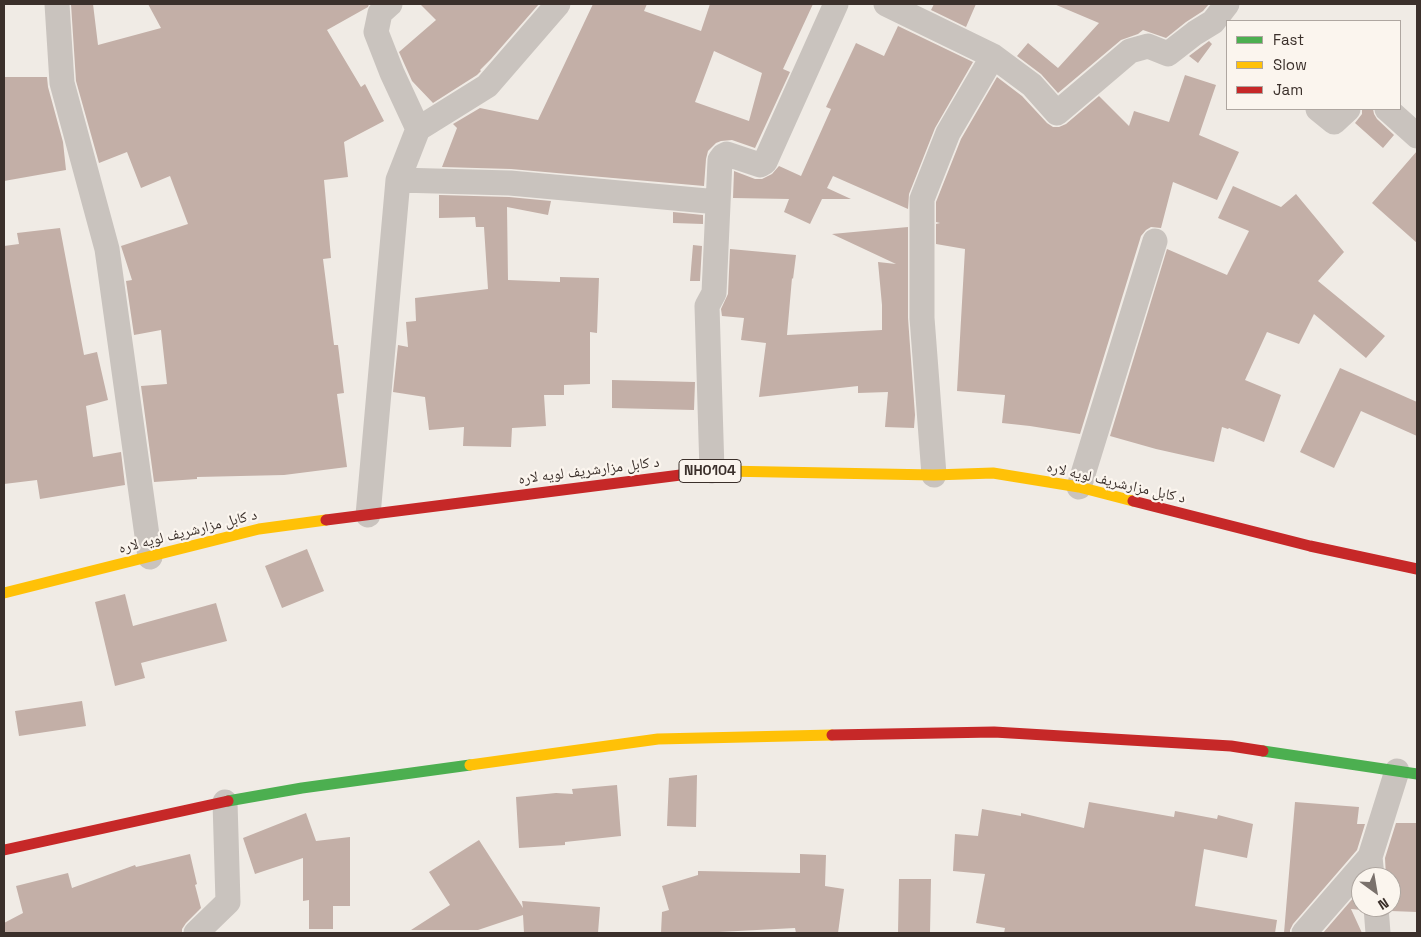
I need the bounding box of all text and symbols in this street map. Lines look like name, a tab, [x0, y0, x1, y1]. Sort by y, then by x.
legend	[1226, 20, 1401, 110]
text: Fast	[1273, 30, 1304, 49]
text: Slow	[1273, 55, 1307, 74]
text: Jam	[1273, 80, 1303, 99]
street label: د کابل مزارشریف لویه لاره	[517, 453, 661, 489]
street label: د کابل مزارشریف لویه لاره	[1045, 458, 1187, 508]
road number: NH0104	[679, 460, 741, 482]
street label: د کابل مزارشریف لویه لاره	[117, 506, 259, 558]
north arrow	[1351, 867, 1401, 917]
text: N	[1375, 894, 1392, 914]

